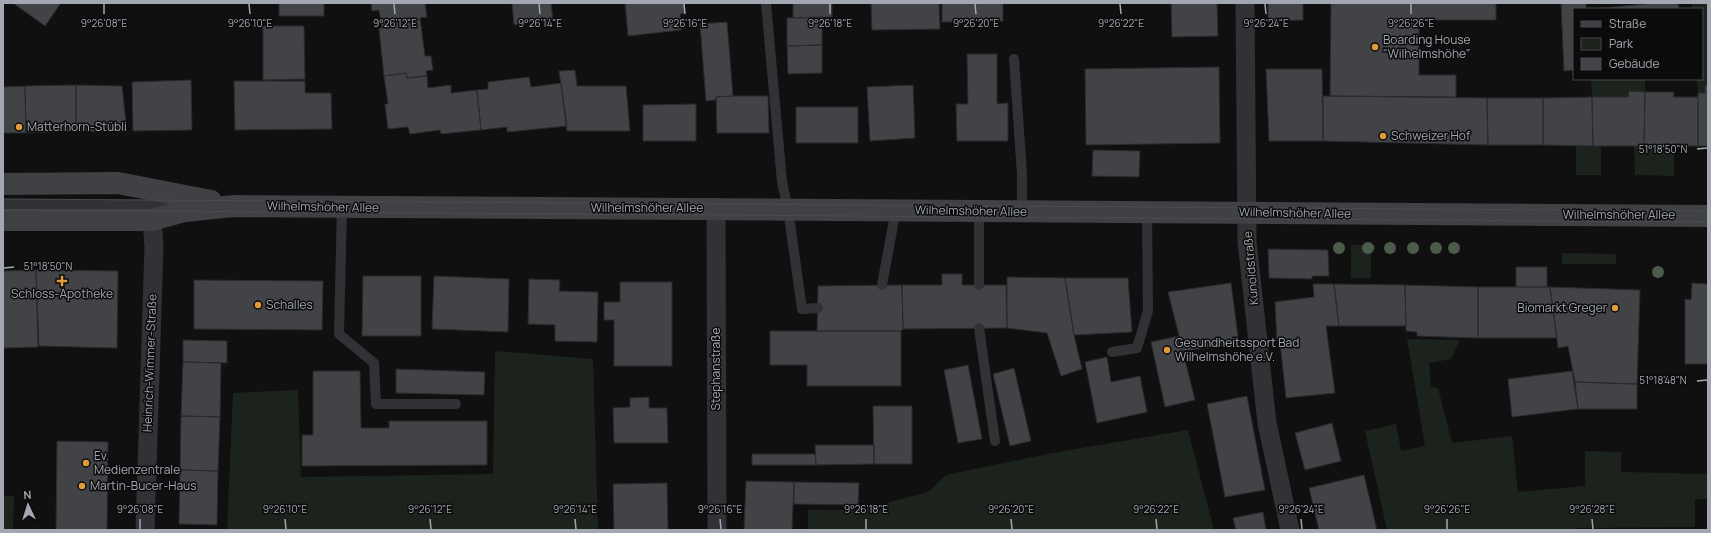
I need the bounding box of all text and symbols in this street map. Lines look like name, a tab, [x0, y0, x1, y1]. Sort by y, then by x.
legend	[1573, 8, 1703, 80]
text: Straße	[1609, 15, 1646, 32]
text: 9°26'08"E	[81, 16, 127, 30]
text: 9°26'10"E	[228, 16, 272, 30]
text: 9°26'12"E	[373, 16, 417, 30]
text: 9°26'14"E	[518, 16, 562, 30]
text: 9°26'16"E	[663, 16, 708, 30]
text: 9°26'18"E	[808, 16, 852, 30]
text: 9°26'20"E	[953, 16, 999, 30]
text: 9°26'22"E	[1098, 16, 1144, 30]
text: 9°26'24"E	[1243, 16, 1289, 30]
text: 9°26'26"E	[1388, 16, 1434, 30]
place label: Boarding House "Wilhelmshöhe"	[1383, 31, 1471, 62]
text: Park	[1609, 35, 1634, 52]
marker: Boarding House "Wilhelmshöhe"	[1370, 42, 1380, 52]
text: Gebäude	[1609, 55, 1660, 72]
place label: Matterhorn-Stübli	[27, 118, 127, 135]
marker: Matterhorn-Stübli	[14, 122, 24, 132]
place label: Schweizer Hof	[1391, 127, 1471, 144]
marker: Schweizer Hof	[1378, 131, 1388, 141]
text: 51°18'50"N	[1639, 142, 1687, 156]
street label: Wilhelmshöher Allee	[267, 197, 379, 216]
street label: Wilhelmshöher Allee	[591, 199, 703, 216]
street label: Wilhelmshöher Allee	[915, 201, 1027, 220]
street label: Wilhelmshöher Allee	[1239, 203, 1351, 222]
street label: Wilhelmshöher Allee	[1563, 206, 1675, 223]
street label: Kunoldstraße	[1239, 230, 1262, 306]
text: 51°18'50"N	[24, 259, 72, 273]
marker: Schloss-Apotheke	[57, 276, 67, 286]
place label: Schloss-Apotheke	[11, 285, 113, 302]
street label: Heinrich-Wimmer-Straße	[139, 294, 160, 432]
place label: Schalles	[266, 296, 313, 313]
place label: Biomarkt Greger	[1517, 299, 1608, 316]
marker: Schalles	[253, 300, 263, 310]
marker: Biomarkt Greger	[1610, 303, 1620, 313]
street label: Stephanstraße	[707, 328, 724, 410]
place label: Gesundheitssport Bad Wilhelmshöhe e.V.	[1175, 334, 1299, 365]
marker: Gesundheitssport Bad Wilhelmshöhe e.V.	[1162, 345, 1172, 355]
text: 51°18'48"N	[1639, 373, 1687, 387]
place label: Ev. Medienzentrale	[94, 447, 180, 478]
marker: Ev. Medienzentrale	[81, 458, 91, 468]
place label: Martin-Bucer-Haus	[90, 477, 197, 494]
marker: Martin-Bucer-Haus	[77, 481, 87, 491]
north arrow	[8, 485, 48, 525]
text: N	[23, 487, 32, 502]
text: 9°26'08"E	[117, 502, 163, 516]
text: 9°26'10"E	[263, 502, 307, 516]
text: 9°26'12"E	[408, 502, 452, 516]
text: 9°26'14"E	[553, 502, 597, 516]
text: 9°26'16"E	[698, 502, 743, 516]
text: 9°26'18"E	[844, 502, 888, 516]
text: 9°26'20"E	[988, 502, 1034, 516]
text: 9°26'22"E	[1133, 502, 1179, 516]
text: 9°26'24"E	[1278, 502, 1324, 516]
text: 9°26'26"E	[1424, 502, 1470, 516]
text: 9°26'28"E	[1569, 502, 1615, 516]

